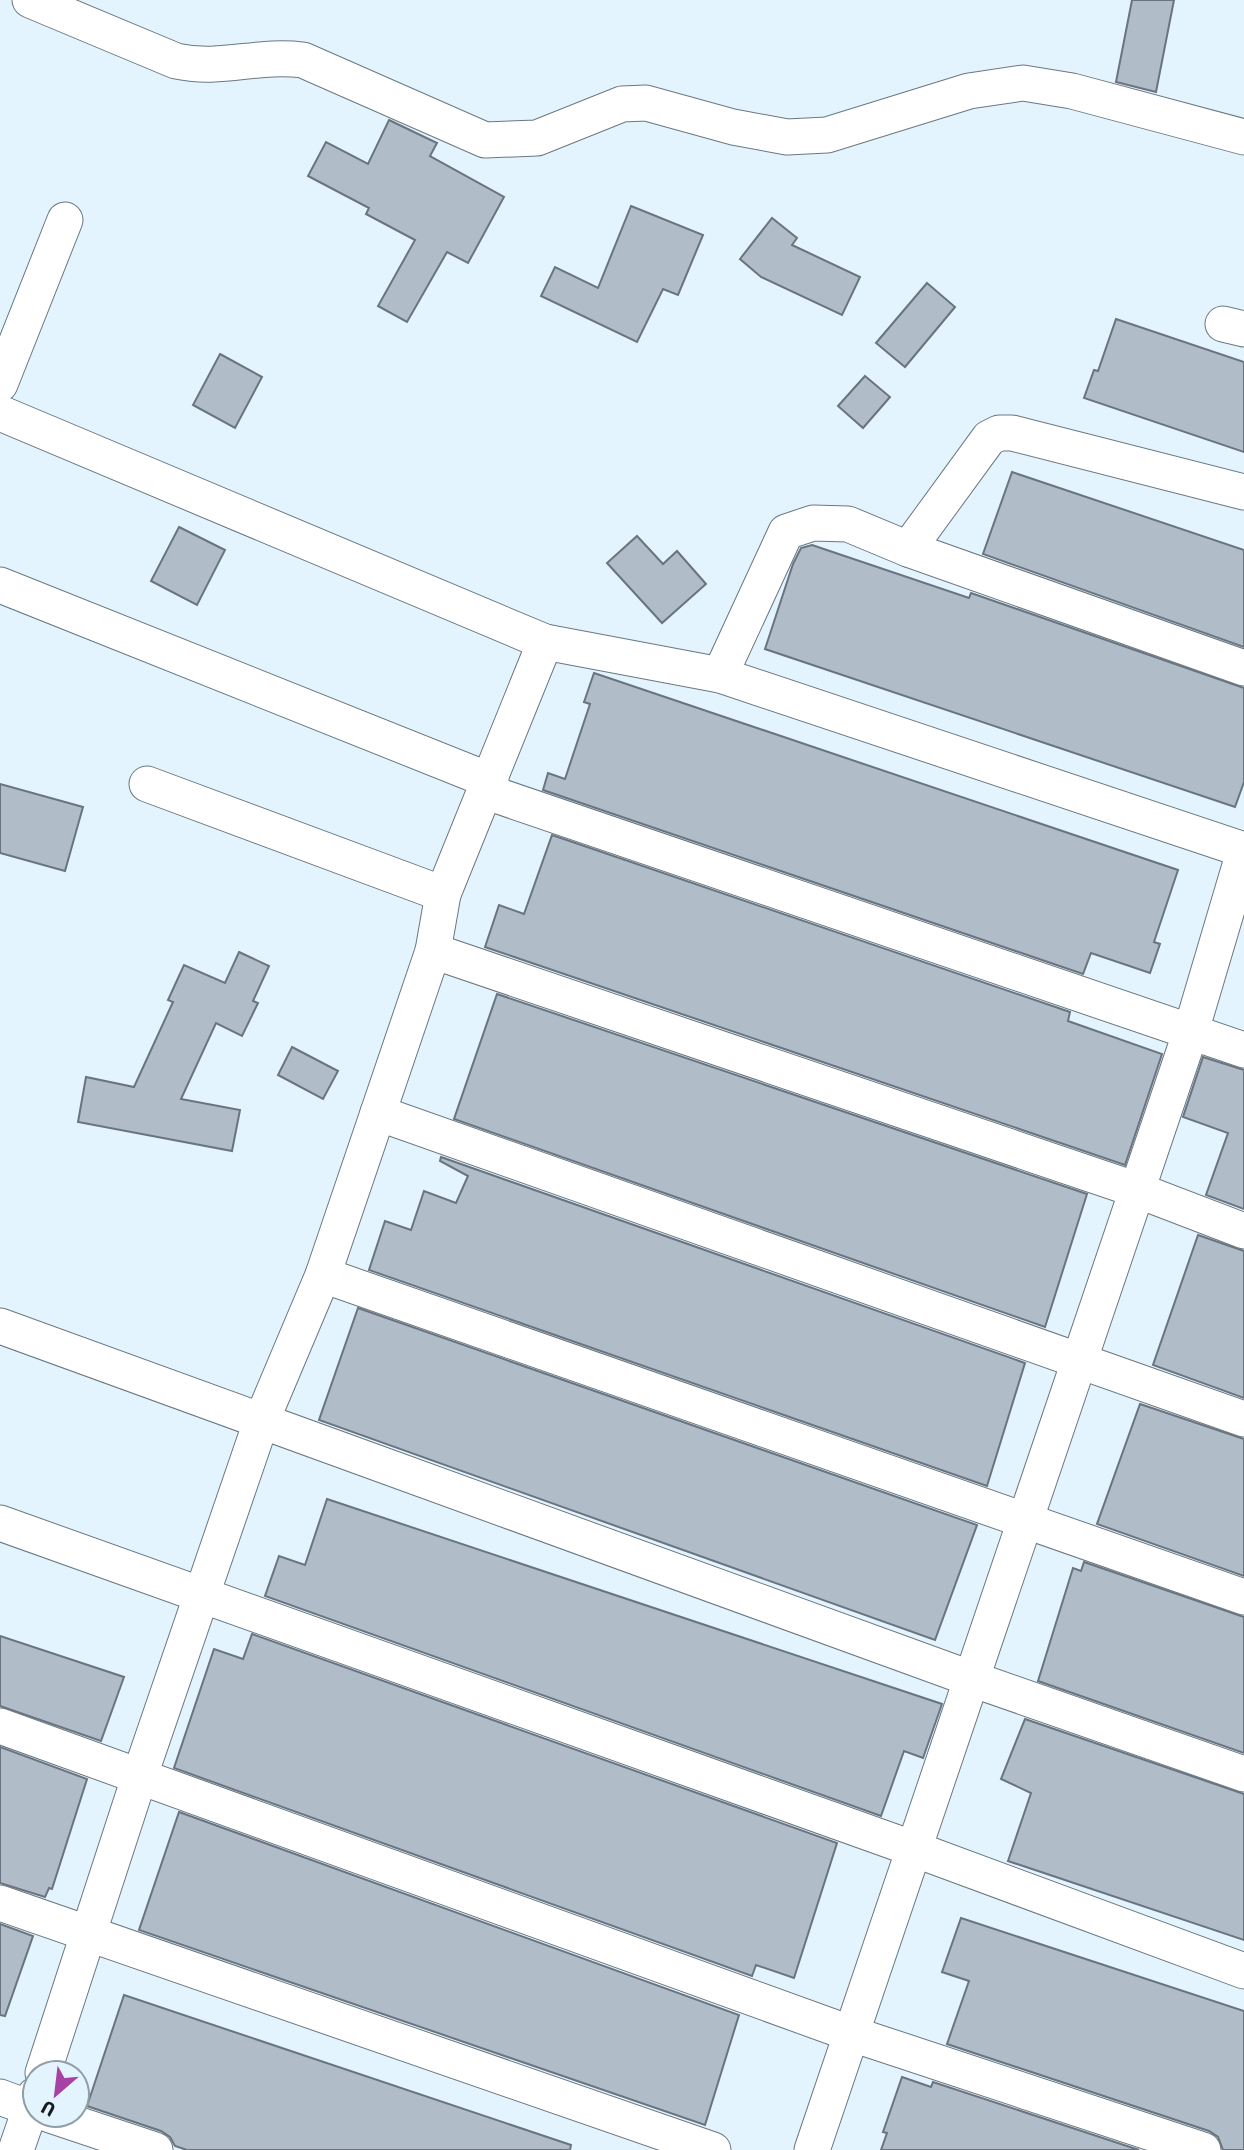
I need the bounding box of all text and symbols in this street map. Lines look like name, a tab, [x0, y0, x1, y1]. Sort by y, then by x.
north arrow	[21, 2059, 91, 2129]
text: U	[37, 2095, 60, 2122]

